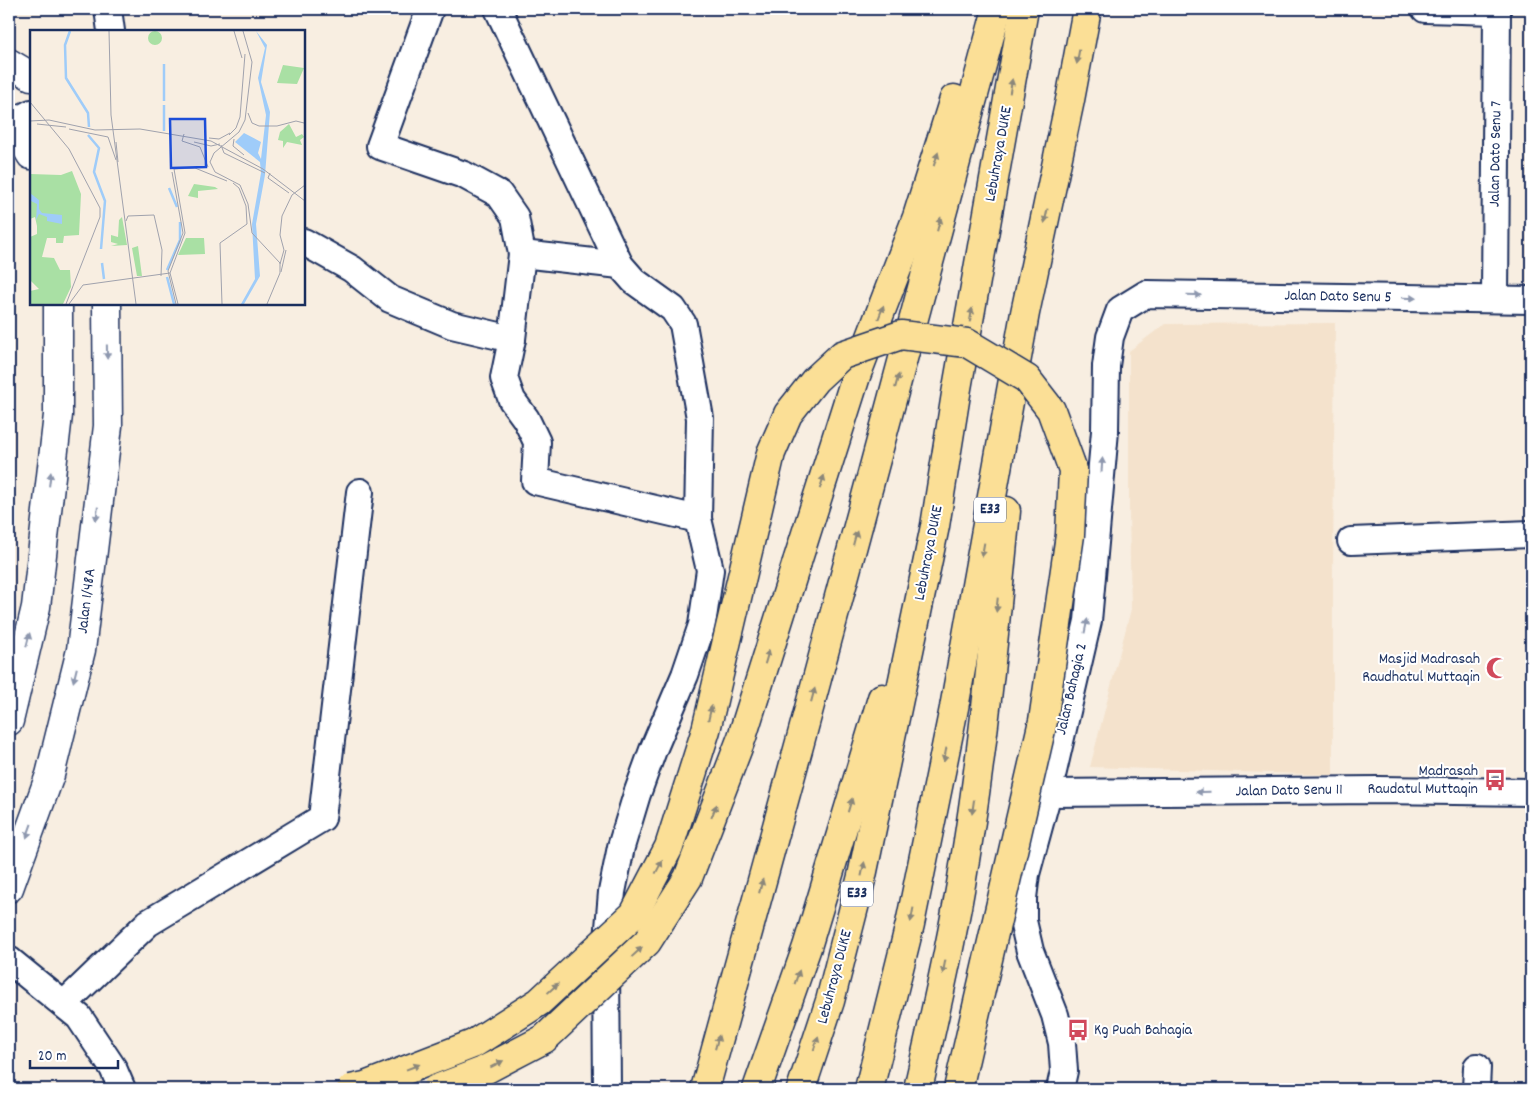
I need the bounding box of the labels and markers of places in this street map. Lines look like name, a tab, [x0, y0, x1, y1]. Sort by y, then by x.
place label: Masjid Madrasah Raudhatul Muttaqin	[1362, 648, 1480, 689]
mosque icon: Masjid Madrasah Raudhatul Muttaqin	[1484, 655, 1510, 681]
place label: Madrasah Raudatul Muttaqin	[1368, 760, 1478, 801]
bus stop icon: Madrasah Raudatul Muttaqin	[1482, 767, 1508, 793]
bus stop icon: Kg Puah Bahagia	[1065, 1017, 1091, 1043]
place label: Kg Puah Bahagia	[1094, 1019, 1193, 1042]

